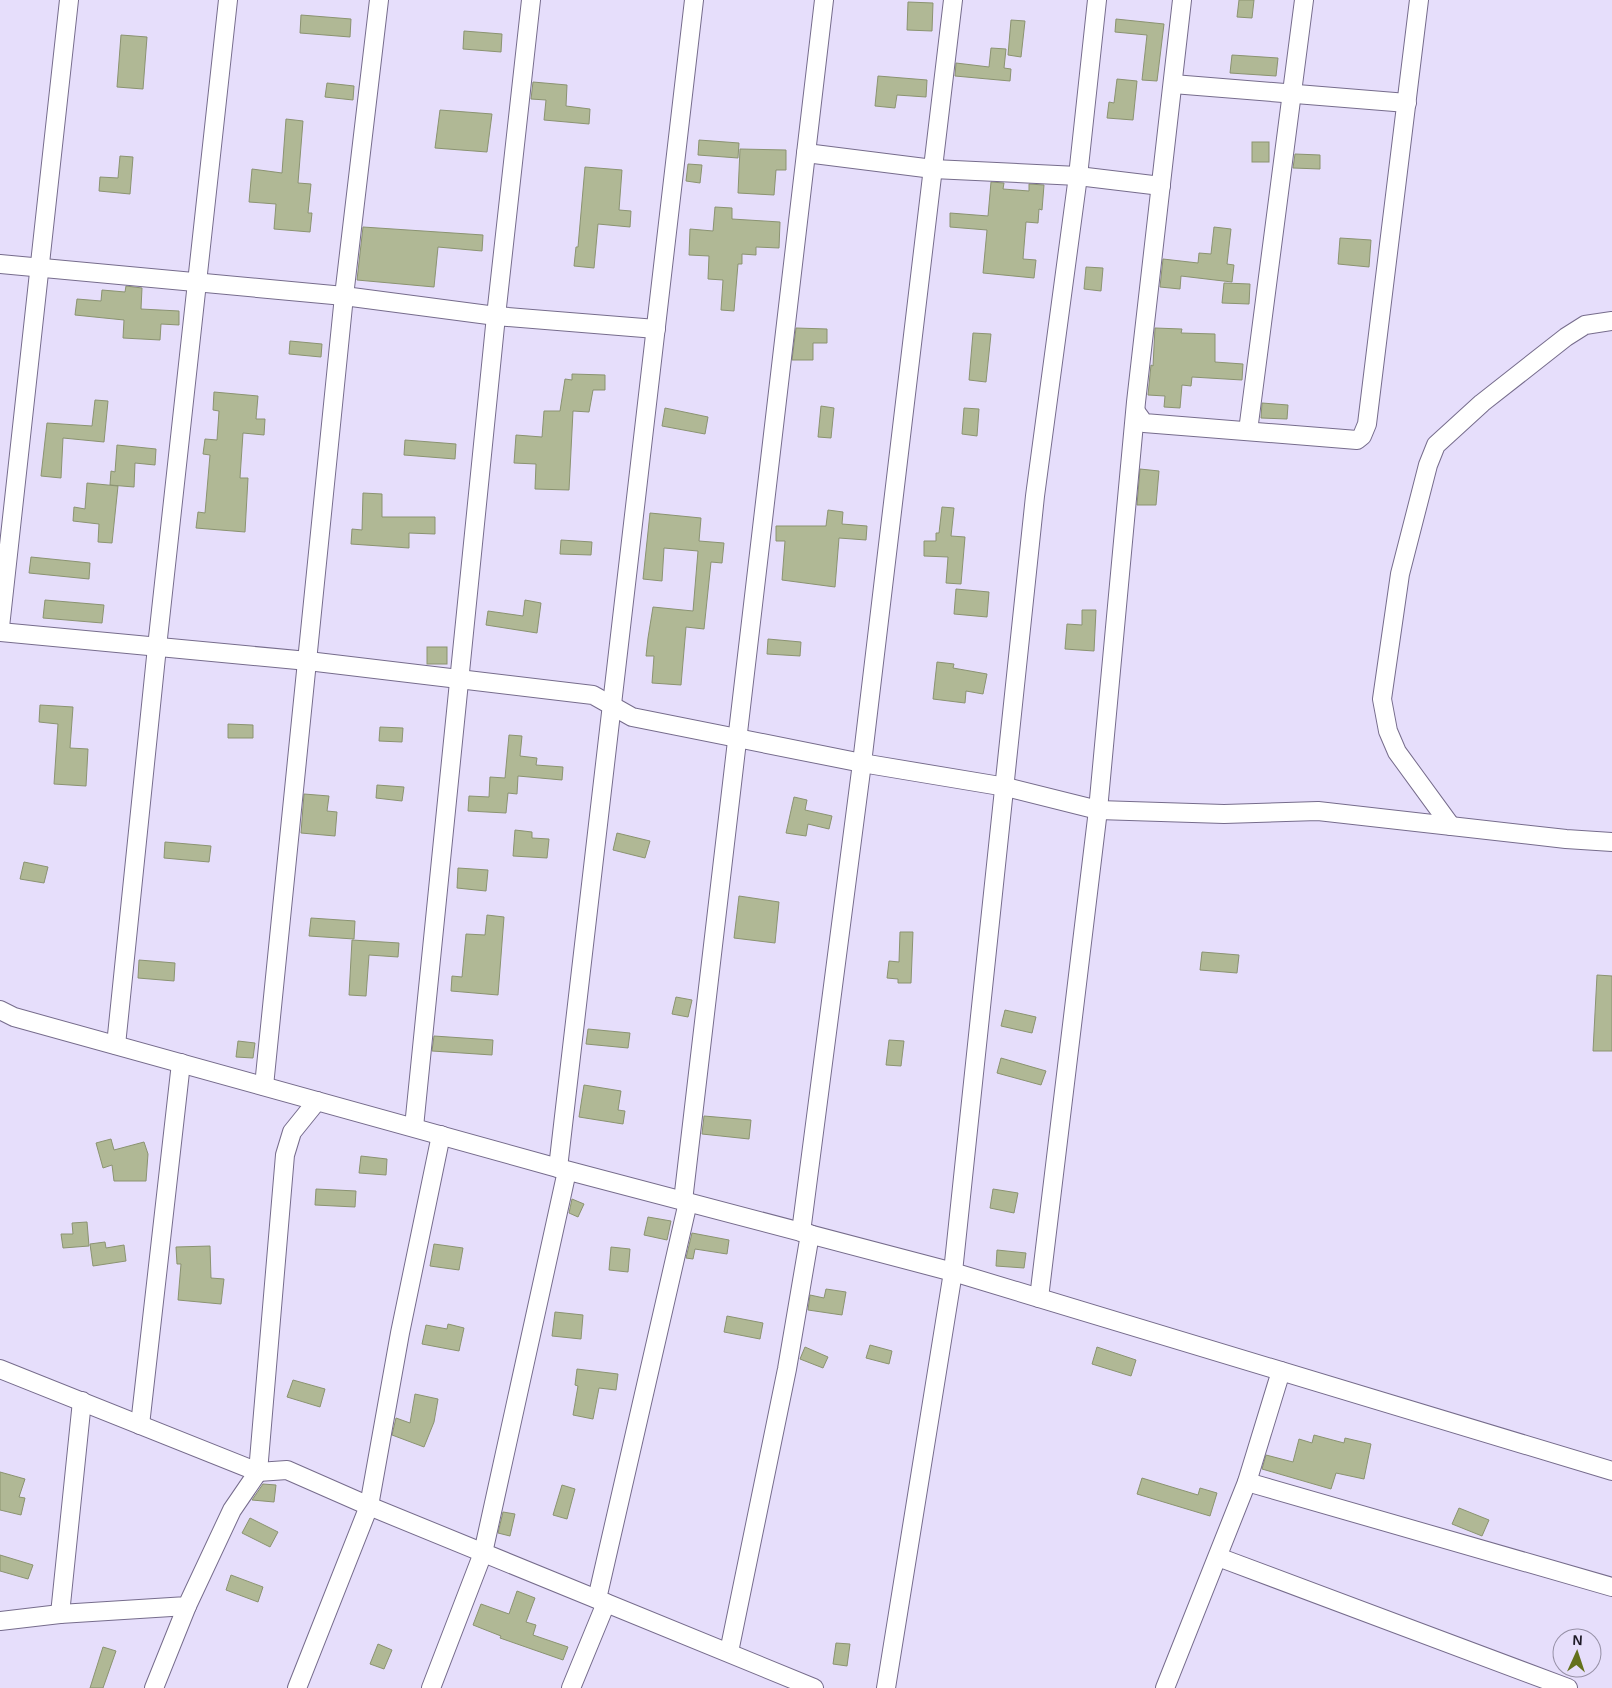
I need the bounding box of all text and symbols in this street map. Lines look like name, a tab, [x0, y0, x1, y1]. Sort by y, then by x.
north arrow	[1552, 1628, 1602, 1678]
text: N	[1572, 1632, 1583, 1648]

